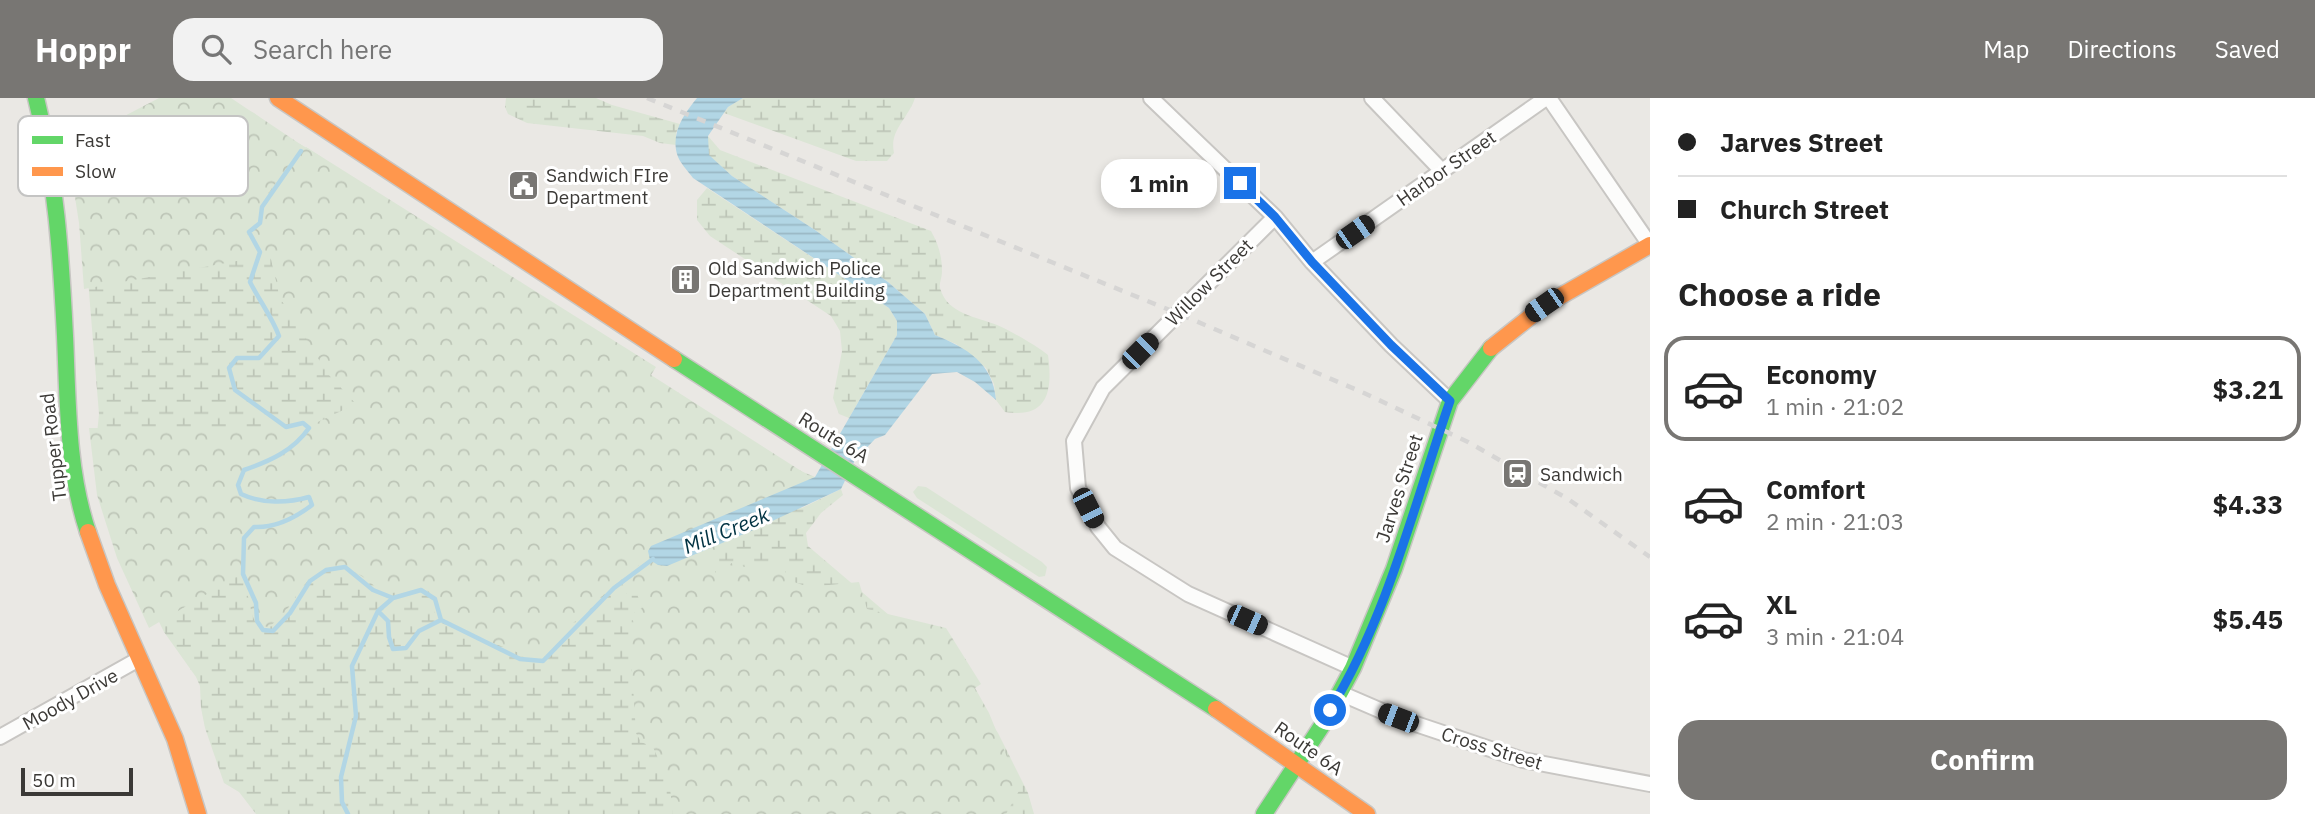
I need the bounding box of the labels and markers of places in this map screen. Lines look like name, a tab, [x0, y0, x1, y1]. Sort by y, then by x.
place label: Sandwich FIre Department	[546, 163, 669, 209]
public building icon: Sandwich FIre Department	[506, 169, 540, 203]
place label: Old Sandwich Police Department Building	[708, 256, 885, 302]
building icon: Old Sandwich Police Department Building	[668, 262, 702, 296]
station icon: Sandwich	[1500, 457, 1534, 491]
place label: Sandwich	[1540, 462, 1623, 486]

